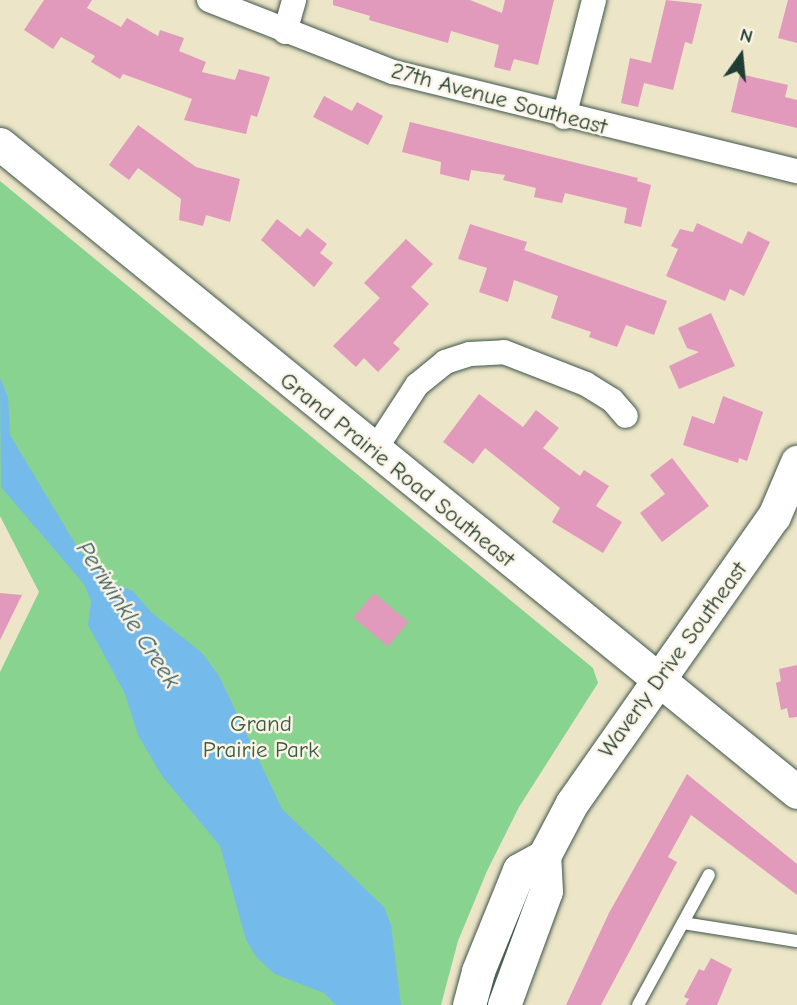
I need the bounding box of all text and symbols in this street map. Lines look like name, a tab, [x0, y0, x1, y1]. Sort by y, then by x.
north arrow	[706, 21, 776, 91]
text: N	[738, 23, 755, 48]
street label: 27th Avenue Southeast	[388, 57, 610, 141]
street label: Grand Prairie Road Southeast	[274, 367, 520, 573]
water label: Periwinkle Creek	[70, 536, 186, 694]
street label: Waverly Drive Southeast	[593, 557, 753, 763]
park label: Grand Prairie Park	[203, 710, 319, 764]

